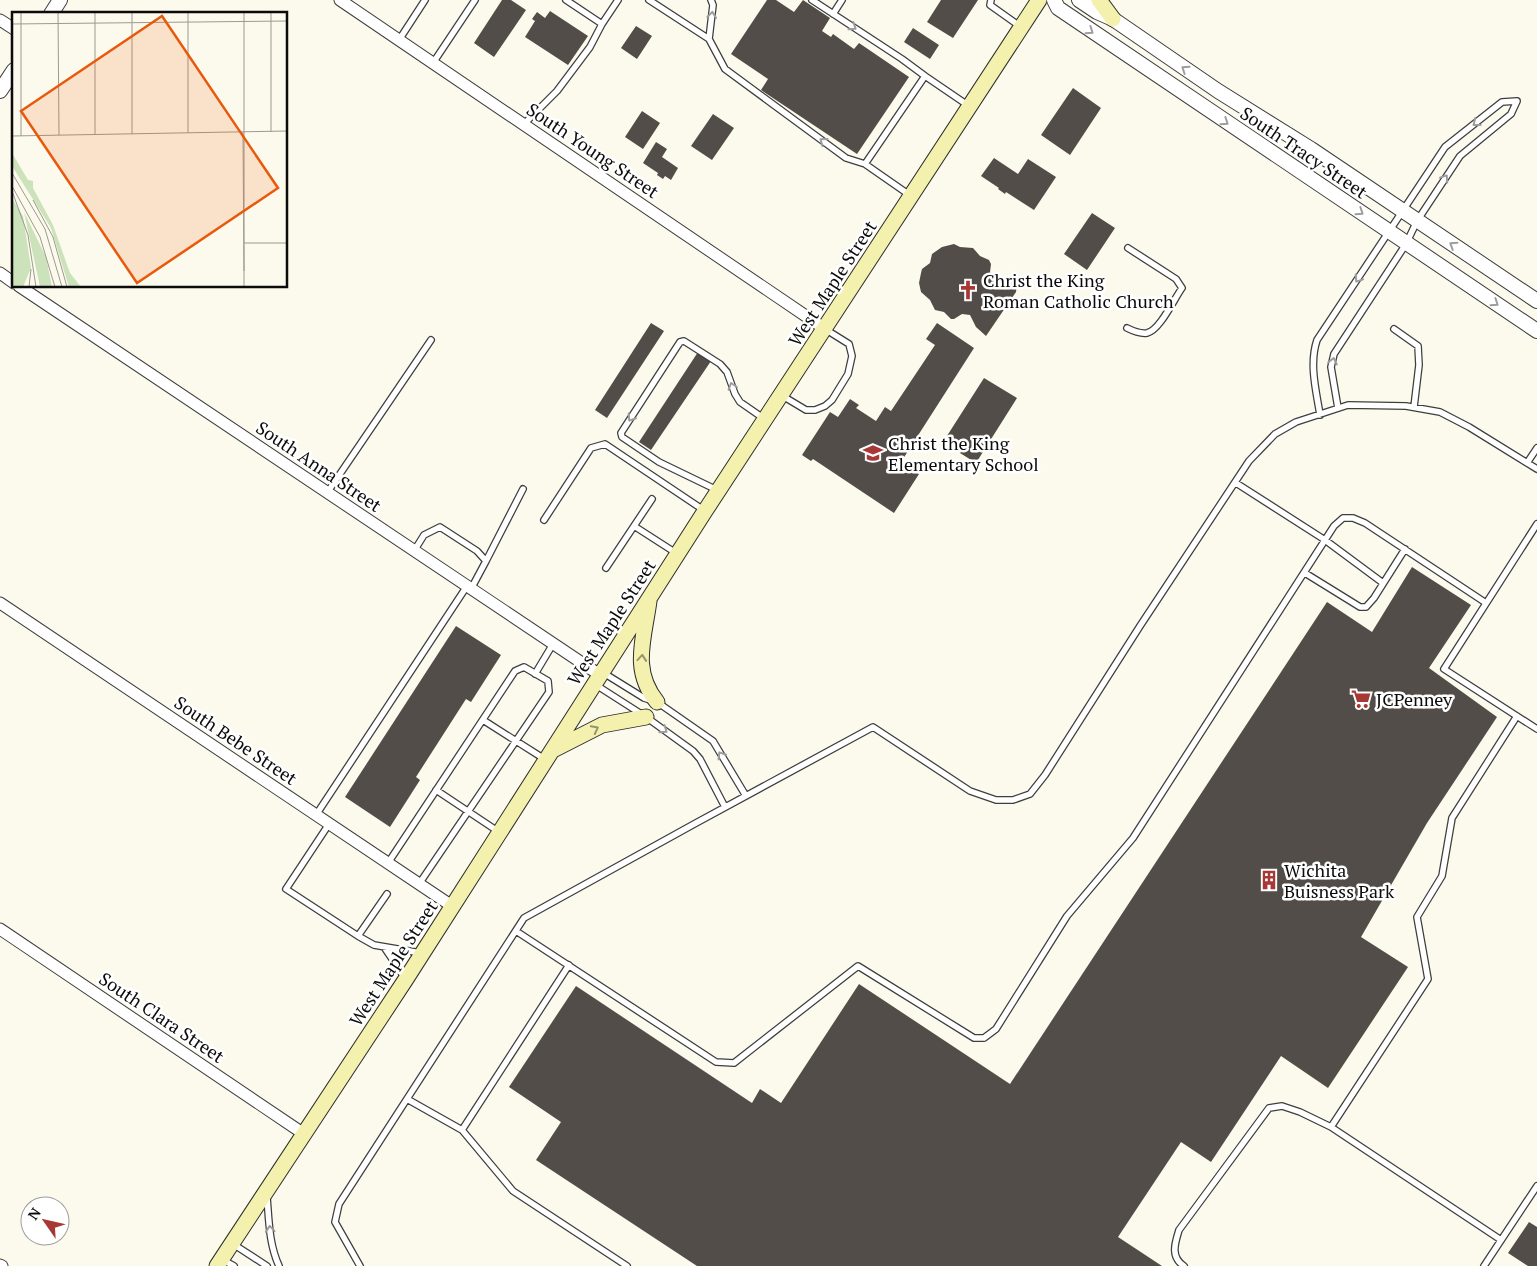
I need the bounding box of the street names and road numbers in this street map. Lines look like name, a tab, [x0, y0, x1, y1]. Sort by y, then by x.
street label: South Young Street	[522, 97, 664, 203]
street label: South Tracy Street	[1236, 101, 1372, 204]
street label: West Maple Street	[782, 215, 882, 350]
street label: South Anna Street	[252, 415, 387, 517]
street label: West Maple Street	[561, 554, 661, 689]
street label: South Bebe Street	[170, 690, 302, 790]
street label: West Maple Street	[343, 895, 443, 1030]
street label: South Clara Street	[95, 966, 230, 1068]

